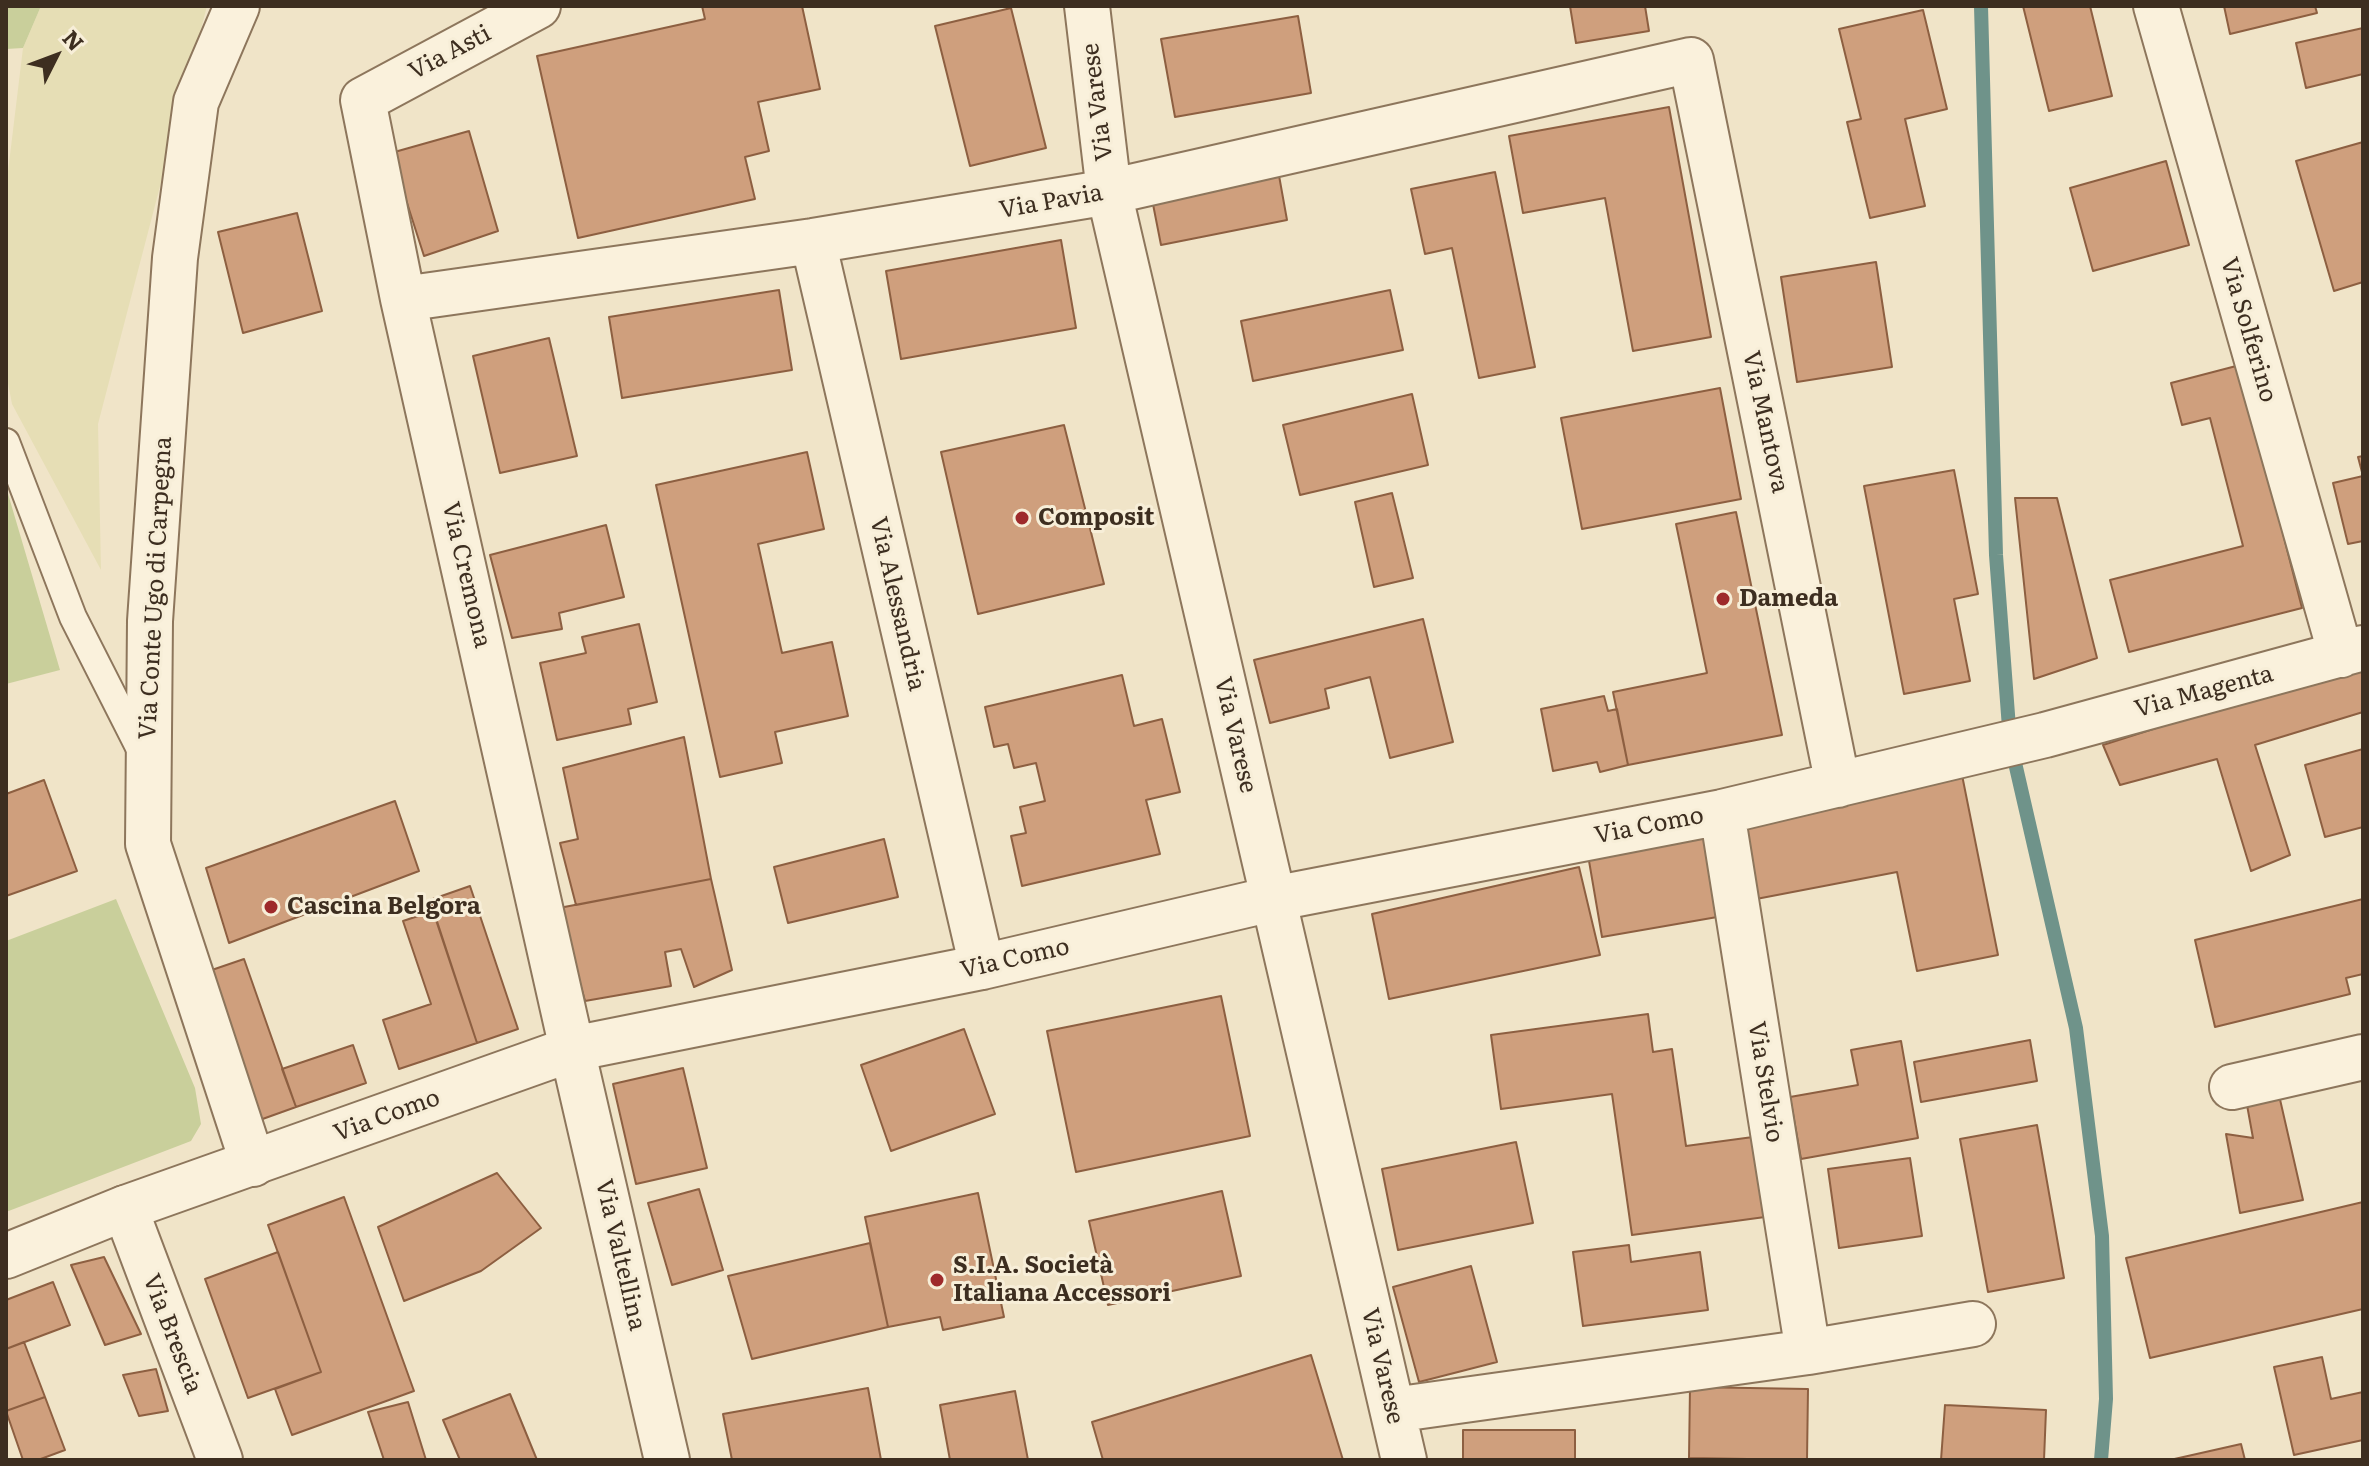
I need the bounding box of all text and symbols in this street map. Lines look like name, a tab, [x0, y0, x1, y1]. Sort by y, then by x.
north arrow	[16, 16, 96, 96]
street label: Via Asti	[404, 19, 496, 87]
text: N	[56, 22, 93, 58]
street label: Via Varese	[1076, 42, 1120, 162]
street label: Via Pavia	[997, 179, 1105, 225]
street label: Via Solferino	[2214, 254, 2282, 406]
street label: Via Mantova	[1736, 348, 1794, 496]
street label: Via Conte Ugo di Carpegna	[134, 436, 178, 740]
street label: Via Cremona	[435, 499, 497, 651]
place label: Composit	[1038, 504, 1155, 532]
marker: Composit	[1013, 509, 1031, 527]
street label: Via Alessandria	[863, 514, 931, 694]
place label: Dameda	[1739, 585, 1838, 613]
marker: Dameda	[1714, 590, 1732, 608]
street label: Via Magenta	[2132, 660, 2276, 724]
street label: Via Varese	[1208, 674, 1262, 796]
street label: Via Como	[1592, 801, 1706, 851]
place label: Cascina Belgora	[287, 893, 481, 921]
marker: Cascina Belgora	[262, 898, 280, 916]
street label: Via Como	[958, 932, 1072, 986]
street label: Via Stelvio	[1741, 1019, 1789, 1145]
street label: Via Como	[330, 1084, 444, 1148]
street label: Via Valtellina	[589, 1177, 651, 1333]
place label: S.I.A. Società Italiana Accessori	[953, 1252, 1171, 1308]
street label: Via Brescia	[136, 1270, 208, 1398]
marker: S.I.A. Società Italiana Accessori	[928, 1271, 946, 1289]
street label: Via Varese	[1355, 1305, 1409, 1427]

